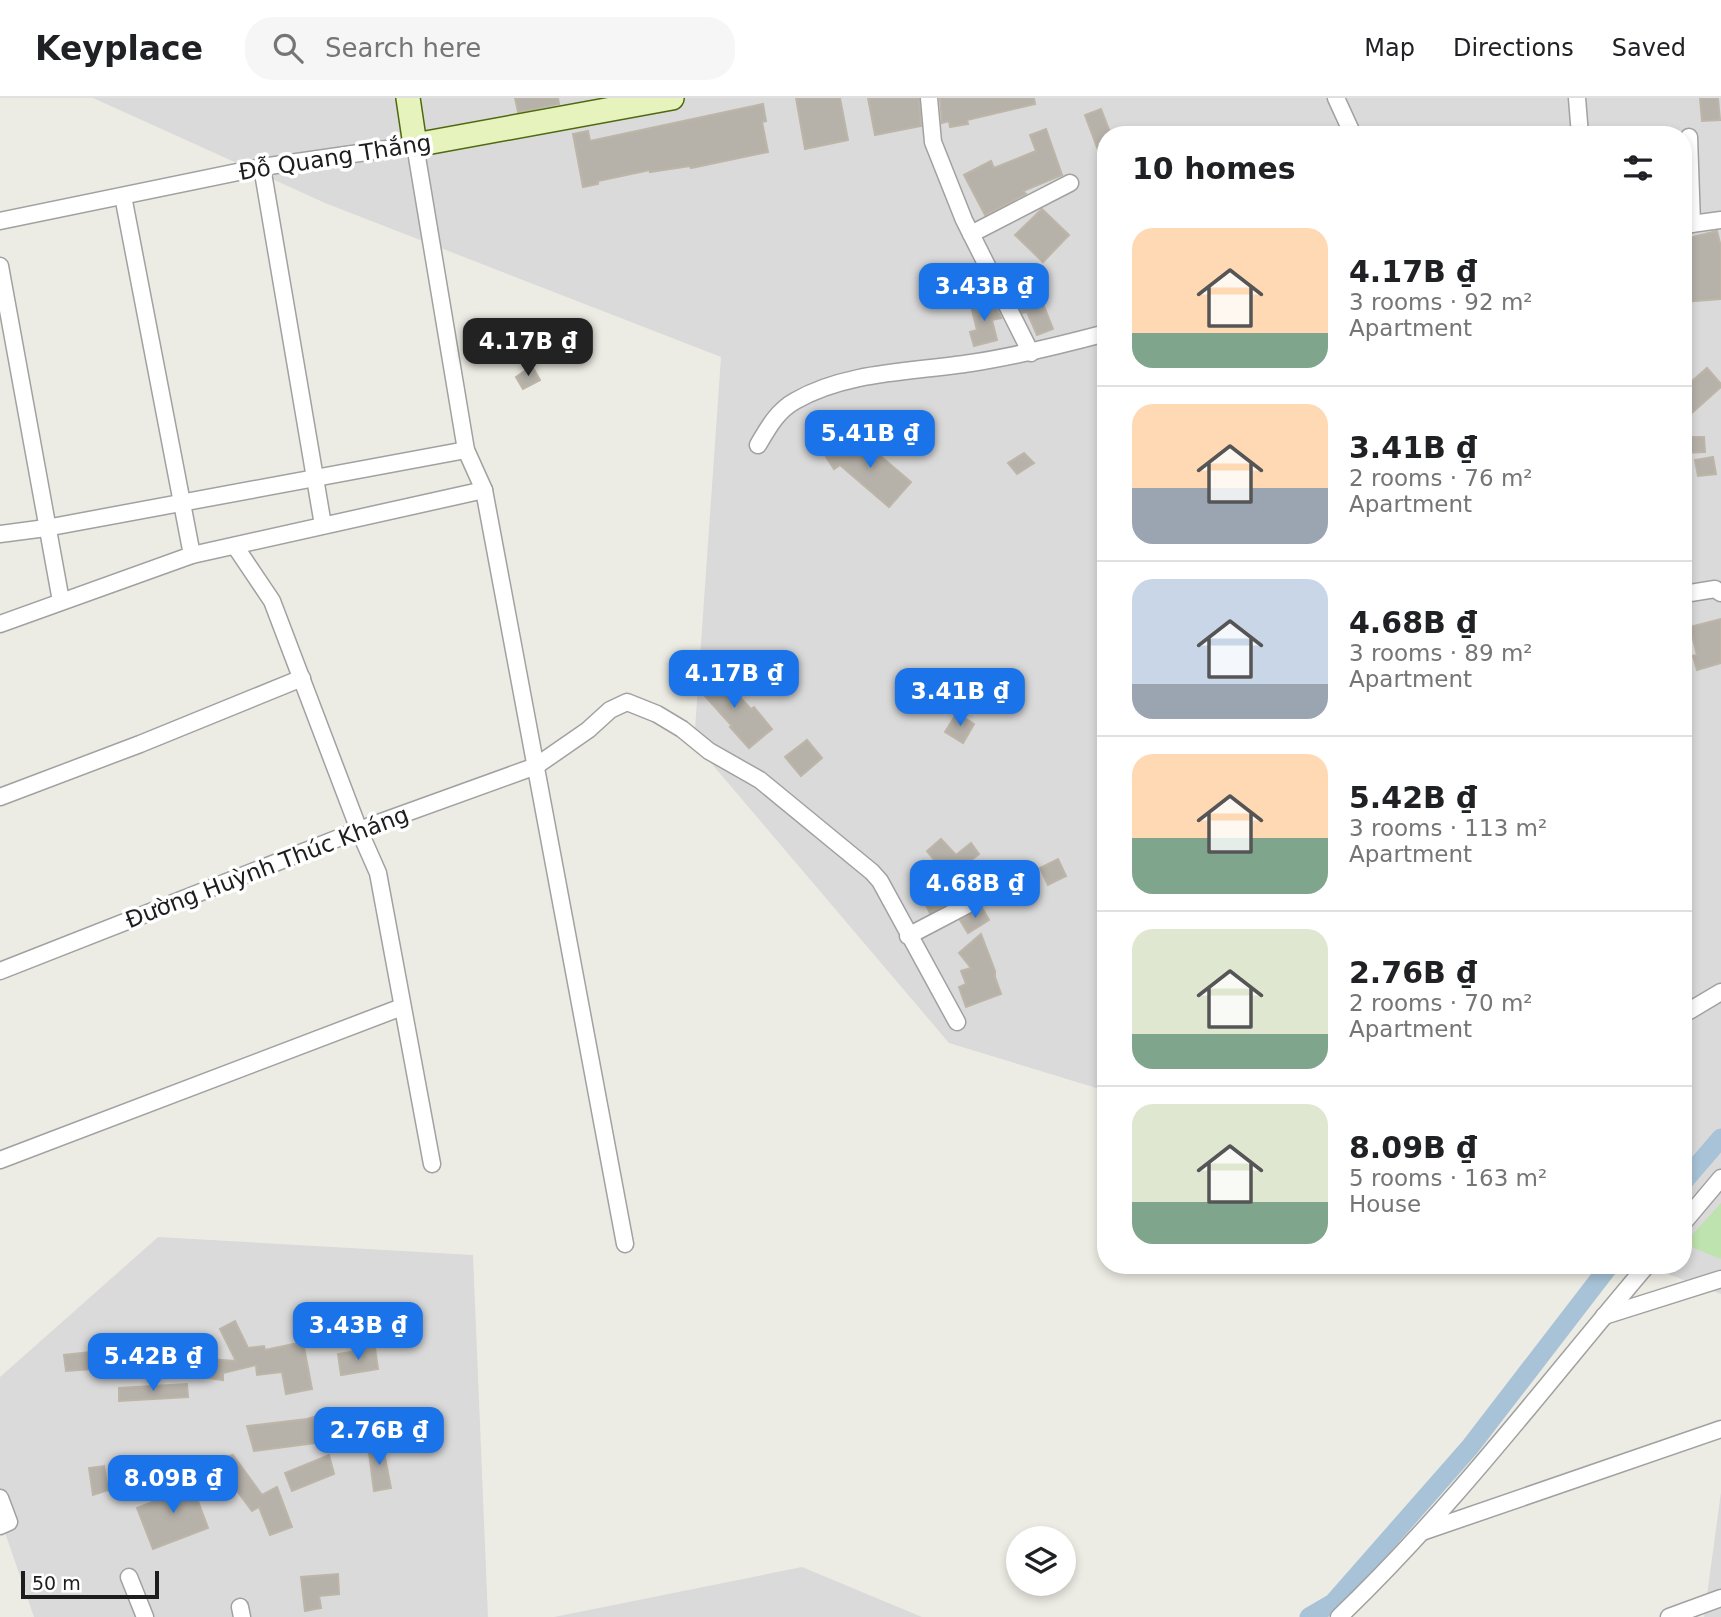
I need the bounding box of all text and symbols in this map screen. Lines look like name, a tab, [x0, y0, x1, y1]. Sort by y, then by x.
search box	[245, 17, 735, 80]
text: Keyplace	[35, 29, 203, 68]
icon: search	[269, 29, 307, 67]
text: Search here	[325, 33, 481, 63]
text: Map	[1364, 34, 1415, 62]
text: Directions	[1453, 34, 1574, 62]
text: Saved	[1612, 34, 1686, 62]
street label: Đỗ Quang Thắng	[237, 128, 433, 185]
icon: filters	[1619, 149, 1657, 187]
text: 10 homes	[1132, 151, 1296, 186]
text: 4.17B ₫	[1349, 254, 1477, 289]
icon: home	[1188, 256, 1272, 340]
pin: 3.43B ₫	[919, 264, 1049, 323]
text: 3.43B ₫	[935, 273, 1033, 299]
text: 3 rooms · 92 m²	[1349, 289, 1533, 315]
text: Apartment	[1349, 315, 1472, 341]
pin: 4.17B ₫	[463, 318, 593, 378]
text: 4.17B ₫	[479, 328, 577, 354]
pin: 5.41B ₫	[805, 410, 935, 470]
text: 5.41B ₫	[821, 420, 919, 446]
text: 3.41B ₫	[1349, 430, 1477, 465]
icon: home	[1188, 432, 1272, 516]
text: 2 rooms · 76 m²	[1349, 465, 1533, 491]
text: Apartment	[1349, 491, 1472, 517]
text: 4.68B ₫	[1349, 605, 1477, 640]
icon: home	[1188, 607, 1272, 691]
text: 3 rooms · 89 m²	[1349, 640, 1533, 666]
pin: 4.17B ₫	[669, 650, 799, 710]
text: 4.17B ₫	[685, 660, 783, 686]
text: Apartment	[1349, 666, 1472, 692]
pin: 3.41B ₫	[895, 668, 1025, 728]
text: 3.41B ₫	[911, 678, 1009, 704]
text: 5.42B ₫	[1349, 780, 1477, 815]
icon: home	[1188, 782, 1272, 866]
street label: Đường Huỳnh Thúc Kháng	[122, 801, 412, 933]
text: 3 rooms · 113 m²	[1349, 815, 1547, 841]
text: Apartment	[1349, 841, 1472, 867]
pin: 4.68B ₫	[910, 860, 1040, 920]
text: 4.68B ₫	[926, 870, 1024, 896]
text: 2.76B ₫	[1349, 955, 1477, 990]
icon: home	[1188, 957, 1272, 1041]
text: 2 rooms · 70 m²	[1349, 990, 1533, 1016]
text: Apartment	[1349, 1016, 1472, 1042]
text: 8.09B ₫	[1349, 1130, 1477, 1165]
icon: home	[1188, 1132, 1272, 1216]
text: 5 rooms · 163 m²	[1349, 1165, 1547, 1191]
text: House	[1349, 1191, 1421, 1217]
pin: 3.43B ₫	[293, 1302, 423, 1362]
text: 3.43B ₫	[309, 1312, 407, 1338]
pin: 5.42B ₫	[88, 1334, 218, 1393]
text: 5.42B ₫	[104, 1343, 202, 1369]
pin: 2.76B ₫	[314, 1408, 444, 1467]
text: 2.76B ₫	[330, 1417, 428, 1443]
pin: 8.09B ₫	[108, 1456, 238, 1515]
text: 8.09B ₫	[124, 1465, 222, 1491]
map controls	[1006, 1526, 1076, 1596]
button: layers	[1006, 1526, 1076, 1596]
scale bar	[21, 1568, 159, 1600]
text: 50 m	[32, 1572, 81, 1594]

